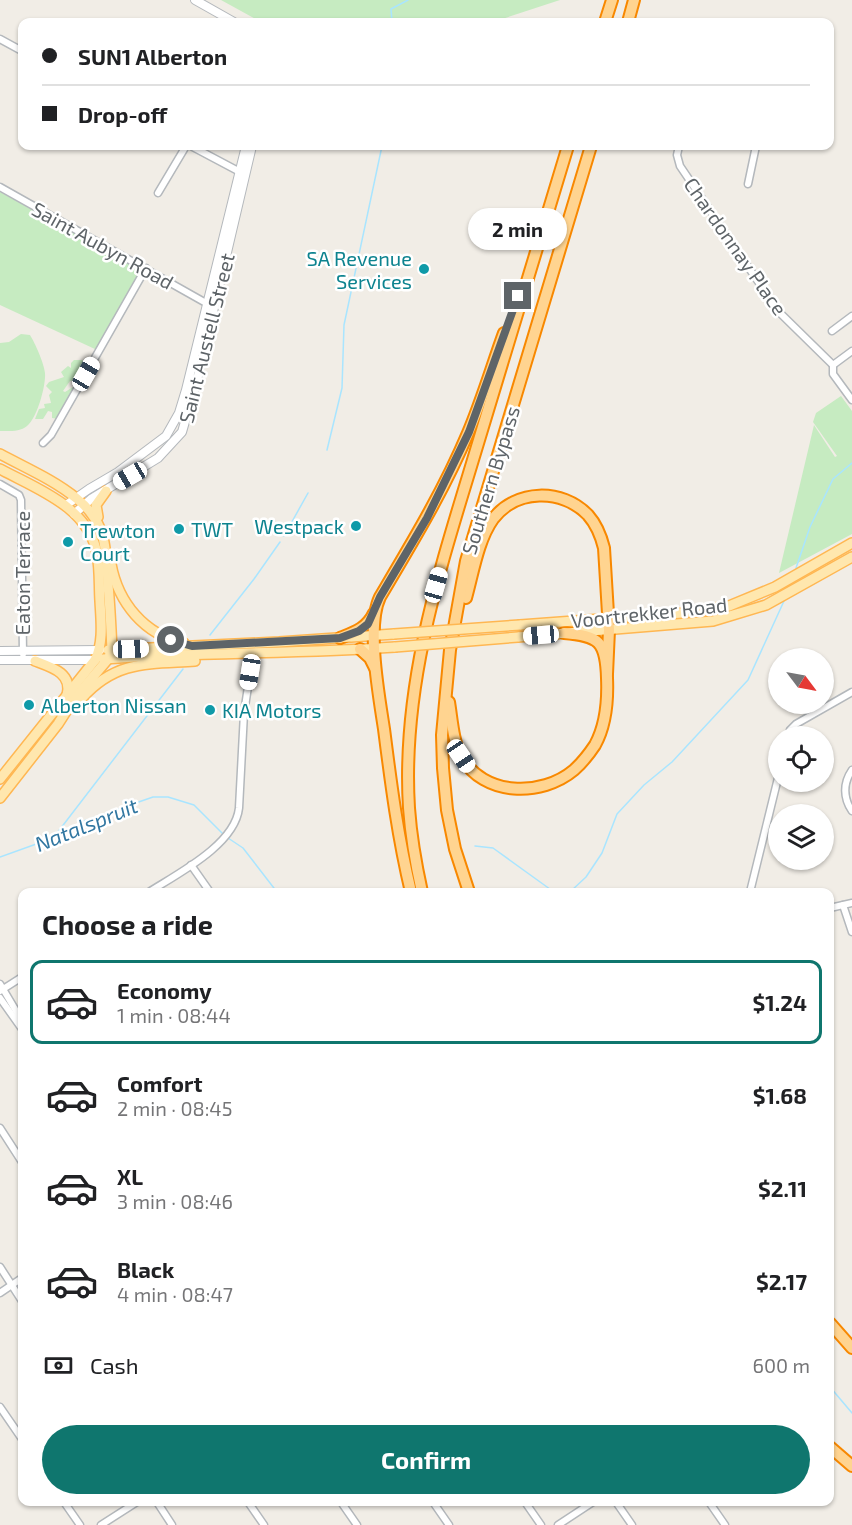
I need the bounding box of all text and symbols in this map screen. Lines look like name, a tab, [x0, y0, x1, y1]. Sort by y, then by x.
text: SUN1 Alberton	[78, 43, 227, 69]
text: Drop-off	[78, 101, 167, 127]
street label: Chardonnay Place	[680, 173, 792, 319]
street label: Saint Aubyn Road	[28, 196, 178, 294]
callout: 2 min	[468, 209, 568, 251]
text: 2 min	[492, 217, 543, 241]
place label: SA Revenue Services	[306, 246, 412, 293]
street label: Saint Austell Street	[173, 250, 239, 425]
marker: SA Revenue Services	[417, 262, 431, 276]
route end	[504, 282, 531, 309]
car	[69, 354, 103, 394]
street label: Southern Bypass	[456, 403, 524, 557]
car	[110, 459, 150, 493]
street label: Eaton Terrace	[10, 511, 34, 635]
place label: Westpack	[254, 514, 344, 538]
place label: TWT	[191, 517, 234, 541]
place label: Trewton Court	[80, 518, 155, 565]
marker: Westpack	[349, 519, 363, 533]
marker: TWT	[172, 522, 186, 536]
marker: Trewton Court	[61, 535, 75, 549]
car	[422, 565, 450, 605]
street label: Voortrekker Road	[570, 592, 728, 632]
car	[522, 624, 560, 646]
route start	[157, 626, 184, 653]
car	[113, 639, 149, 659]
north arrow	[768, 648, 834, 714]
map controls	[768, 648, 834, 870]
car	[238, 653, 262, 691]
place label: Alberton Nissan	[41, 693, 187, 717]
marker: Alberton Nissan	[22, 698, 36, 712]
place label: KIA Motors	[222, 698, 322, 722]
marker: KIA Motors	[203, 703, 217, 717]
button: locate	[768, 726, 834, 792]
car	[443, 736, 479, 776]
water label: Natalspruit	[31, 792, 141, 856]
button: layers	[768, 804, 834, 870]
text: Choose a ride	[42, 908, 213, 940]
icon: car	[45, 975, 99, 1029]
text: Economy	[117, 977, 212, 1003]
text: $1.24	[753, 989, 807, 1015]
text: 1 min · 08:44	[117, 1003, 231, 1027]
icon: car	[45, 1068, 99, 1122]
text: Comfort	[117, 1070, 202, 1096]
text: $1.68	[753, 1082, 807, 1108]
text: 2 min · 08:45	[117, 1096, 232, 1120]
icon: car	[45, 1161, 99, 1215]
text: XL	[117, 1163, 143, 1189]
text: $2.11	[758, 1175, 807, 1201]
text: 3 min · 08:46	[117, 1189, 233, 1213]
icon: car	[45, 1254, 99, 1308]
text: Black	[117, 1256, 174, 1282]
text: $2.17	[756, 1268, 807, 1294]
text: 4 min · 08:47	[117, 1282, 233, 1306]
icon: cash	[42, 1349, 75, 1382]
text: Cash	[90, 1352, 139, 1378]
text: 600 m	[752, 1353, 810, 1377]
button: Confirm	[42, 1425, 810, 1494]

